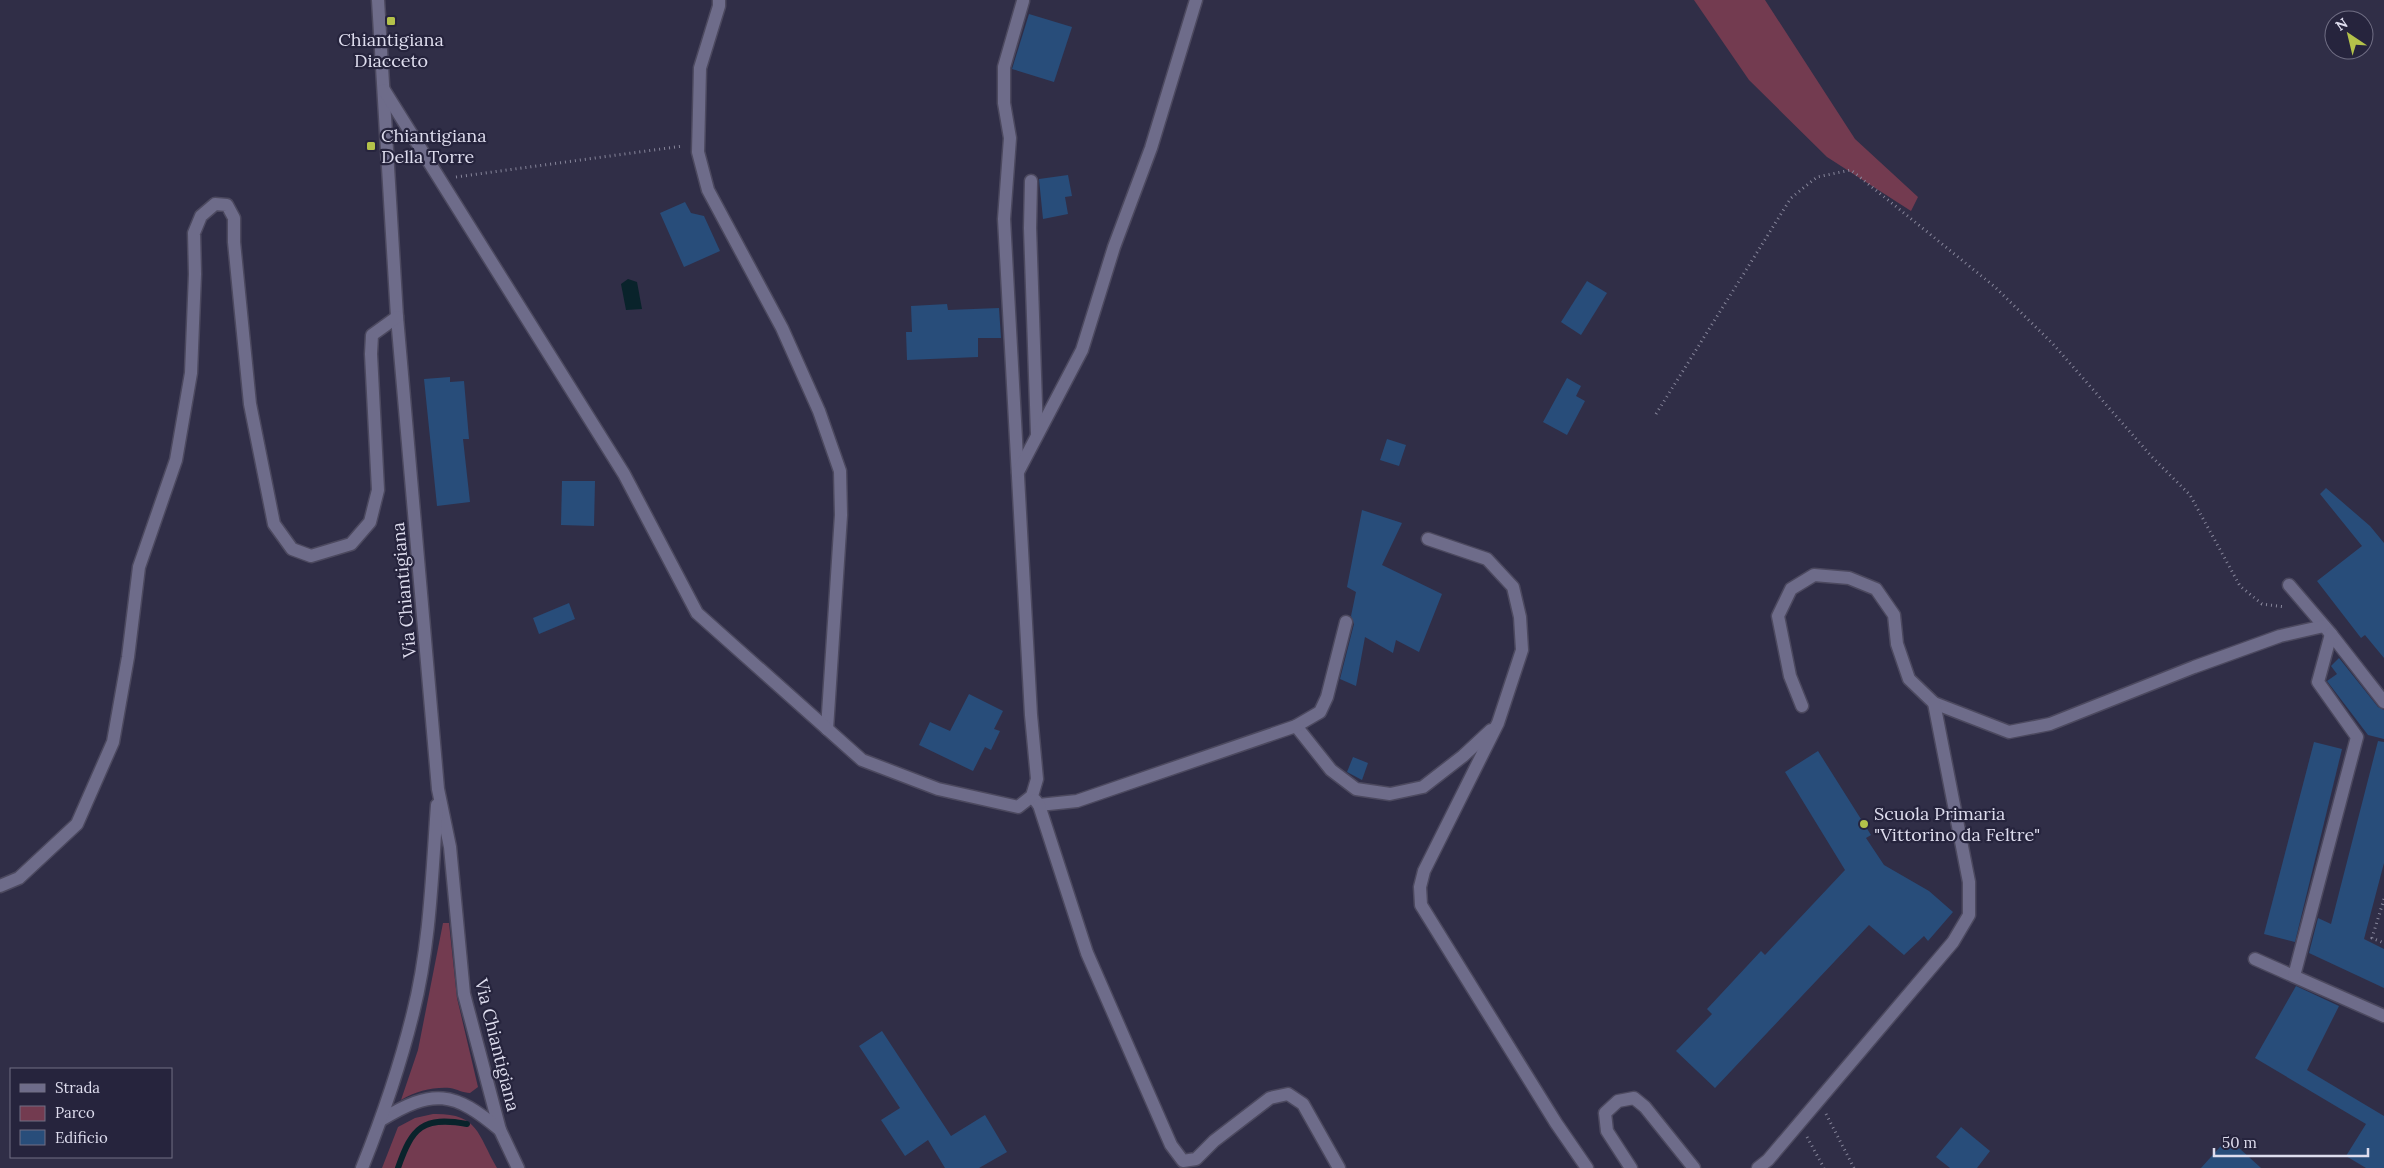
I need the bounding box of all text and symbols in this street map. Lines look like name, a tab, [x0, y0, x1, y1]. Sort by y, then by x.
north arrow	[2324, 10, 2374, 60]
text: N	[2332, 14, 2351, 35]
marker: Chiantigiana Diacceto	[385, 15, 397, 27]
place label: Chiantigiana Diacceto	[338, 28, 444, 72]
place label: Chiantigiana Della Torre	[381, 124, 486, 168]
marker: Chiantigiana Della Torre	[365, 140, 377, 152]
street label: Via Chiantigiana	[386, 521, 421, 660]
place label: Scuola Primaria "Vittorino da Feltre"	[1874, 802, 2040, 846]
marker: Scuola Primaria "Vittorino da Feltre"	[1858, 818, 1870, 830]
street label: Via Chiantigiana	[470, 975, 525, 1114]
legend	[10, 1068, 172, 1158]
text: Strada	[55, 1078, 100, 1097]
text: Parco	[55, 1103, 95, 1122]
scale bar	[2214, 1126, 2368, 1158]
text: Edificio	[55, 1128, 108, 1147]
text: 50 m	[2222, 1133, 2257, 1152]

